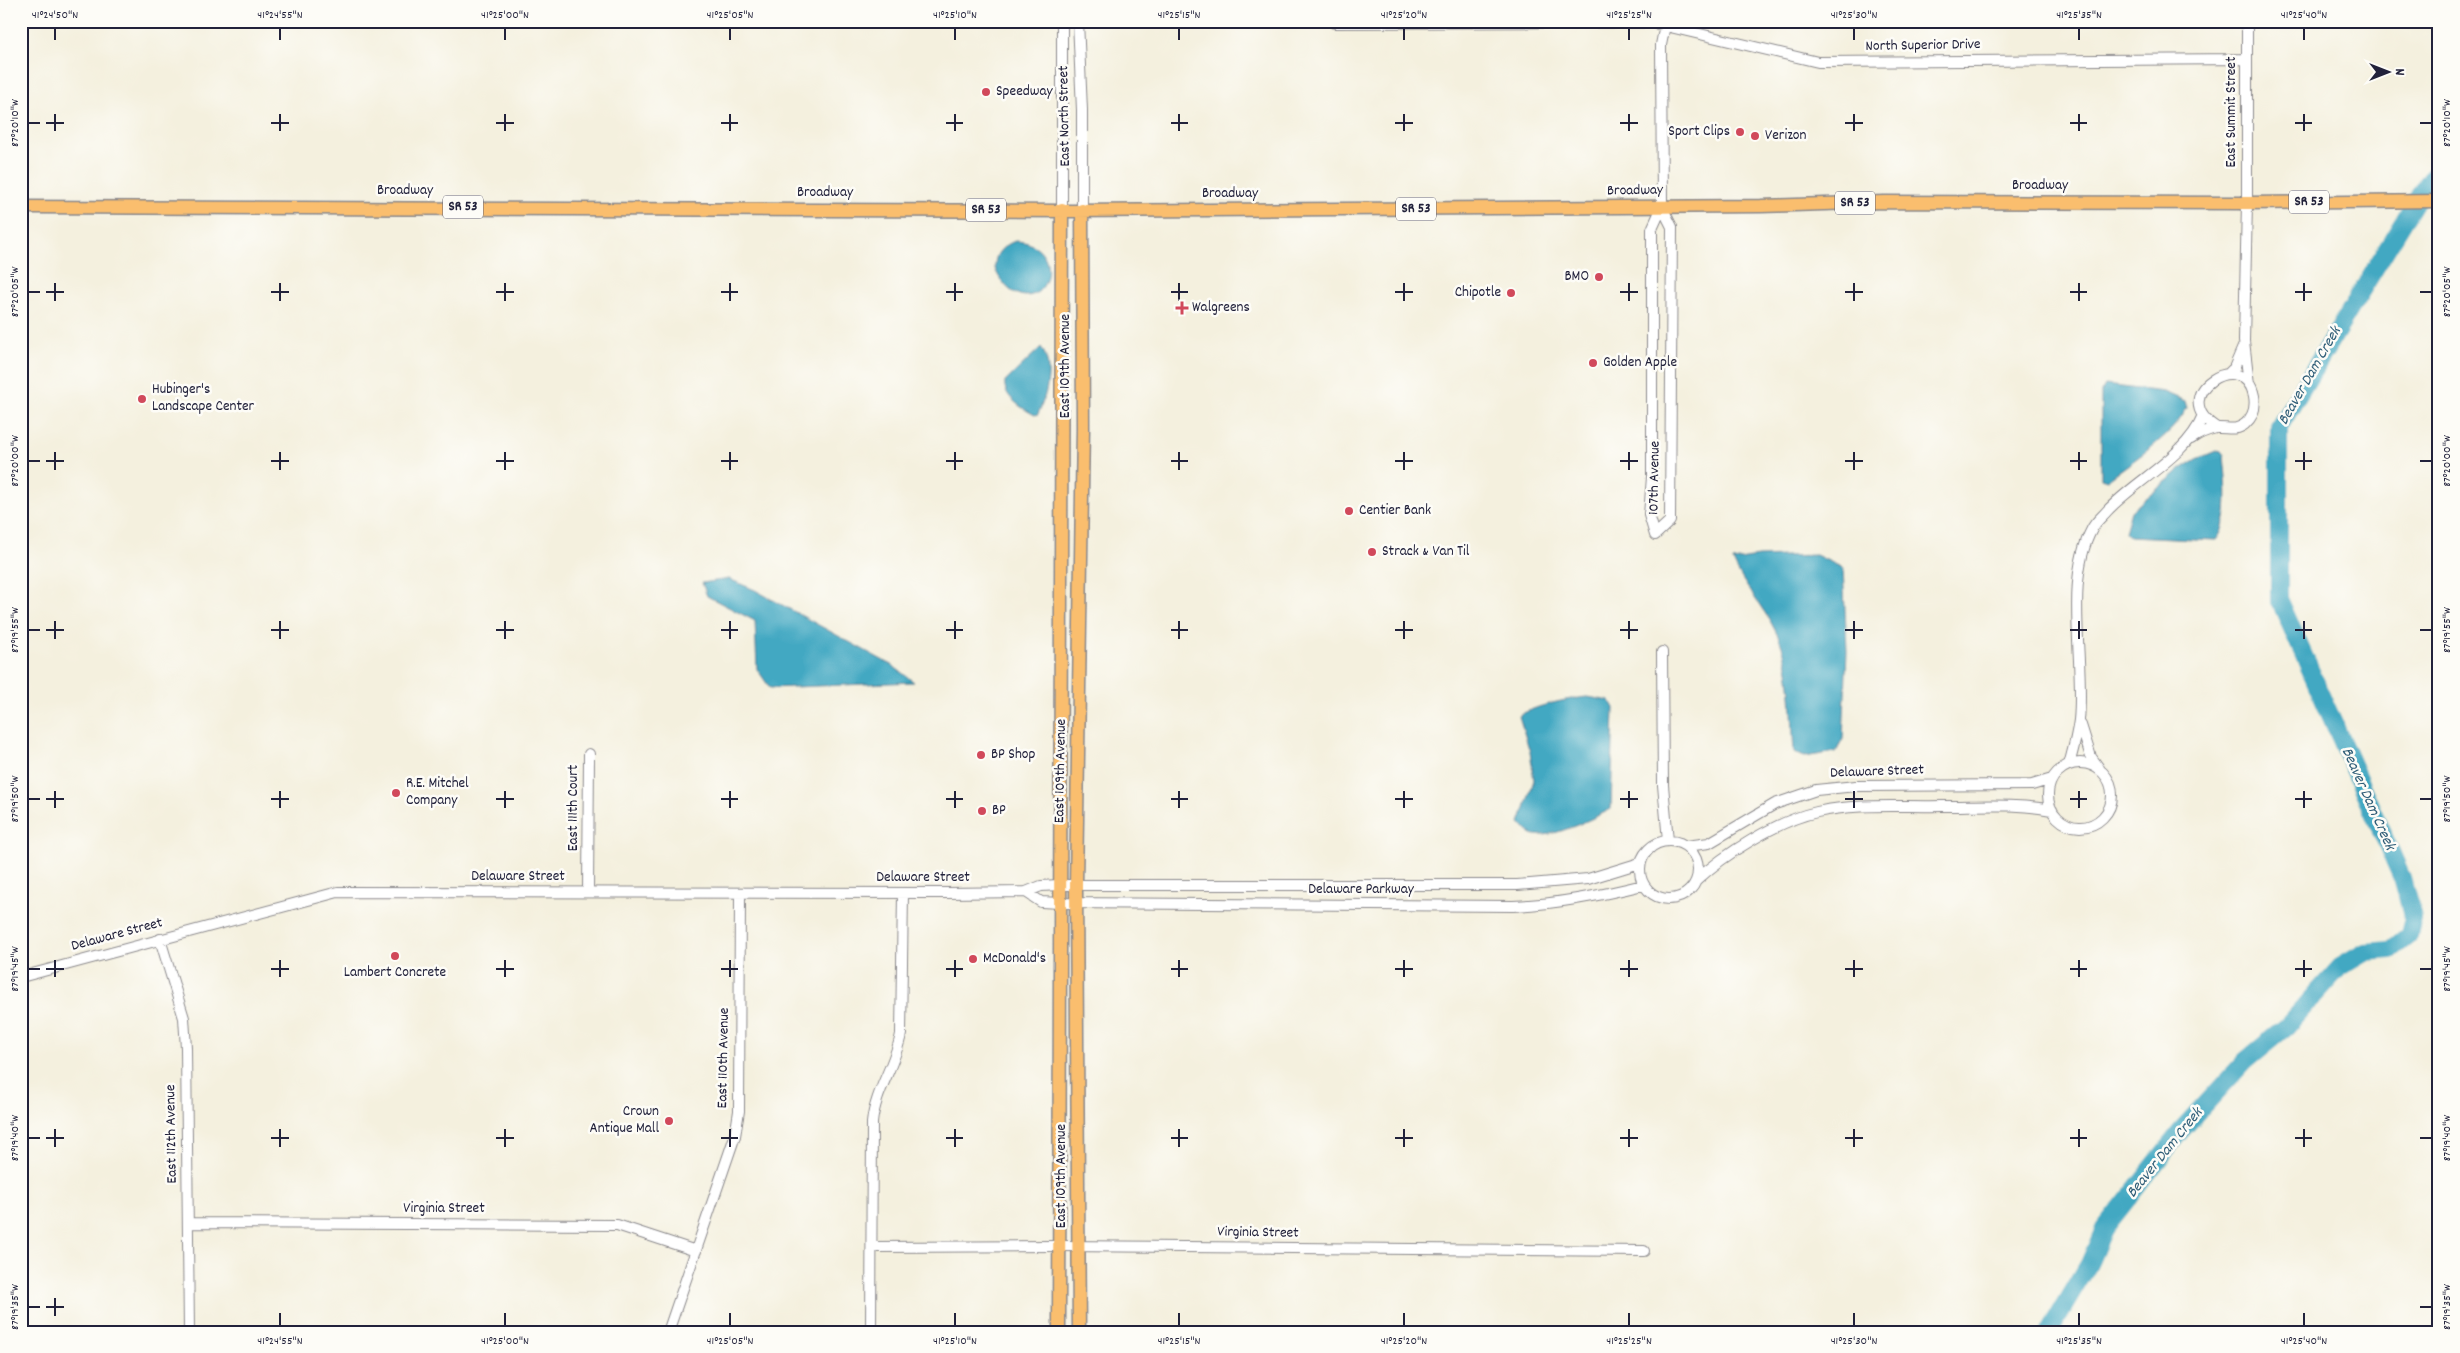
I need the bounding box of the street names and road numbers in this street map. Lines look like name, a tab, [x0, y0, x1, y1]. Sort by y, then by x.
street label: North Superior Drive	[1865, 34, 1981, 58]
street label: East Summit Street	[2221, 56, 2243, 168]
street label: East North Street	[1053, 65, 1077, 167]
street label: Broadway	[2012, 175, 2069, 197]
street label: Broadway	[1607, 179, 1664, 202]
street label: Broadway	[377, 180, 434, 202]
street label: Broadway	[797, 182, 854, 204]
street label: Broadway	[1202, 183, 1259, 205]
road number: SR 53	[2289, 190, 2329, 213]
road number: SR 53	[1835, 192, 1875, 214]
road number: SR 53	[443, 196, 483, 218]
road number: SR 53	[966, 198, 1006, 222]
road number: SR 53	[1396, 198, 1436, 220]
street label: East 109th Avenue	[1055, 313, 1077, 418]
street label: 107th Avenue	[1643, 440, 1667, 515]
street label: East 109th Avenue	[1049, 718, 1073, 823]
street label: Delaware Street	[1830, 759, 1925, 785]
street label: East 111th Court	[563, 764, 585, 851]
street label: Delaware Street	[471, 866, 565, 888]
street label: Delaware Street	[876, 867, 970, 889]
street label: Delaware Parkway	[1308, 879, 1415, 901]
street label: Delaware Street	[69, 912, 166, 958]
street label: East 110th Avenue	[712, 1007, 736, 1109]
street label: East 112th Avenue	[160, 1084, 184, 1184]
street label: East 109th Avenue	[1051, 1123, 1073, 1228]
street label: Virginia Street	[403, 1198, 485, 1220]
street label: Virginia Street	[1217, 1221, 1299, 1245]

